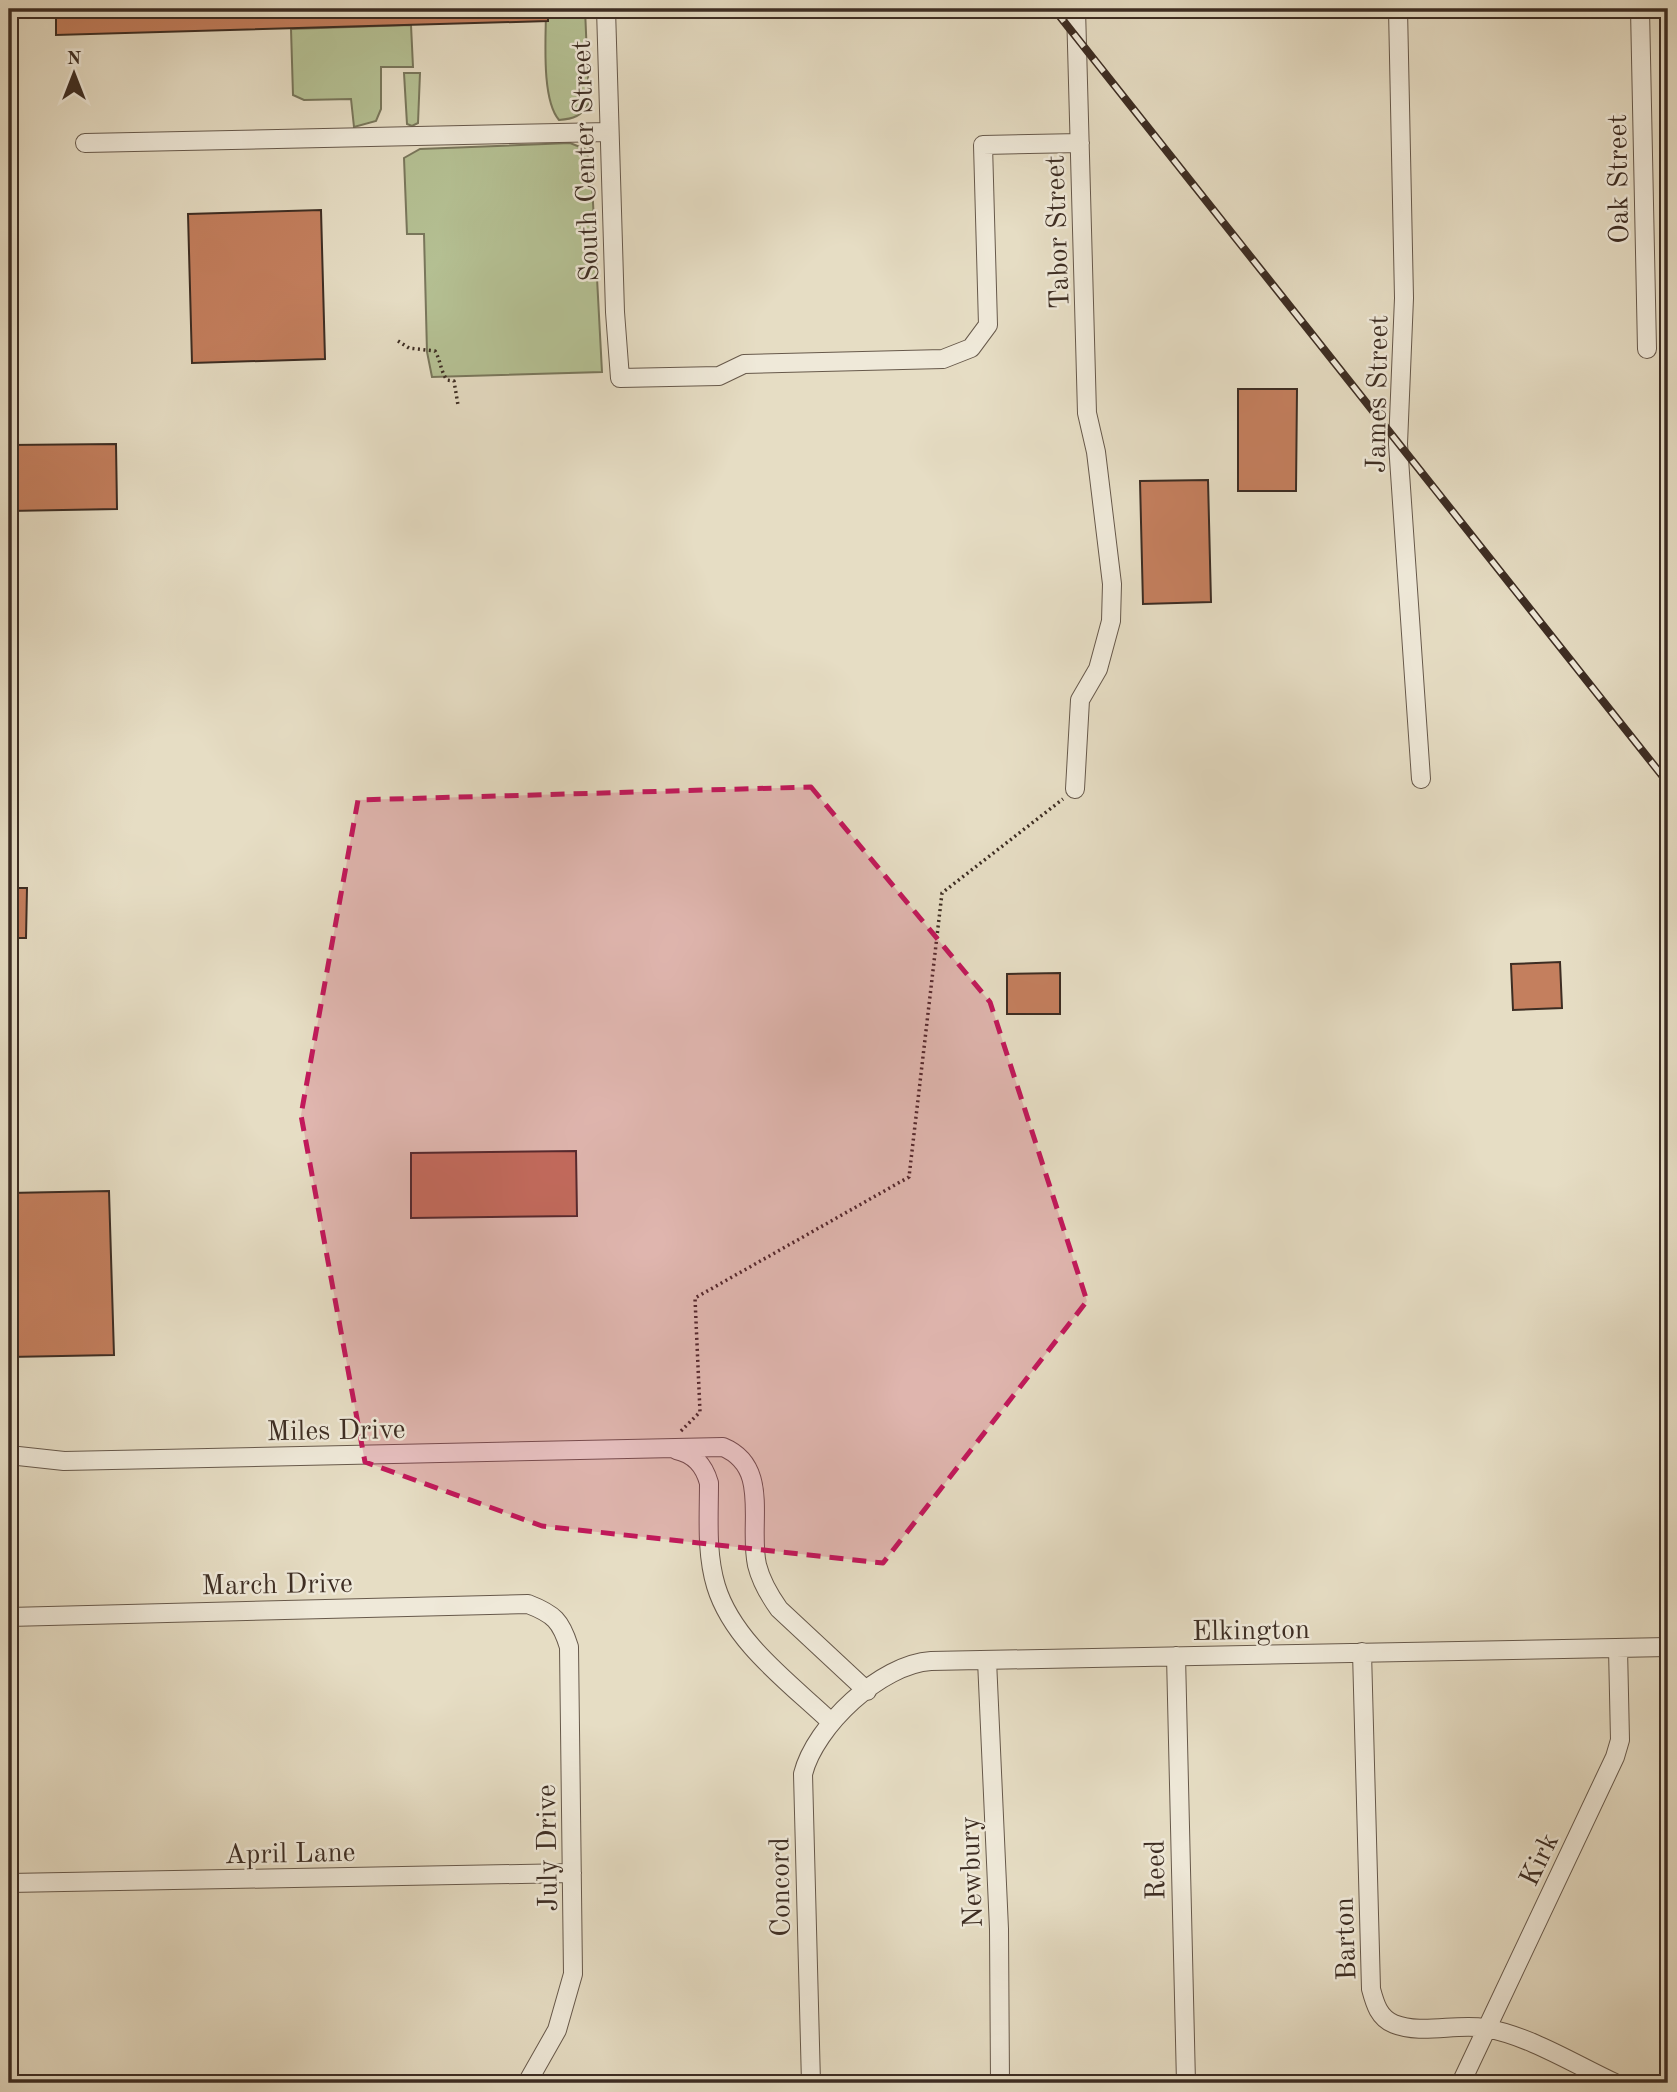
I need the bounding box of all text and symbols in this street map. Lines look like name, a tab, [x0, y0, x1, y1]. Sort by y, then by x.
north arrow	[38, 38, 108, 108]
street label: South Center Street	[569, 39, 605, 282]
text: N	[67, 50, 82, 69]
street label: Oak Street	[1605, 114, 1635, 244]
street label: Tabor Street	[1042, 154, 1076, 309]
street label: James Street	[1364, 315, 1394, 473]
street label: Miles Drive	[266, 1417, 406, 1447]
street label: March Drive	[201, 1571, 353, 1601]
street label: Elkington	[1192, 1617, 1310, 1647]
street label: July Drive	[534, 1784, 564, 1912]
street label: Newbury	[957, 1815, 989, 1928]
street label: Kirk	[1516, 1830, 1565, 1891]
street label: Concord	[767, 1837, 797, 1937]
street label: Reed	[1142, 1839, 1172, 1900]
street label: April Lane	[224, 1840, 356, 1870]
street label: Barton	[1332, 1897, 1362, 1981]

